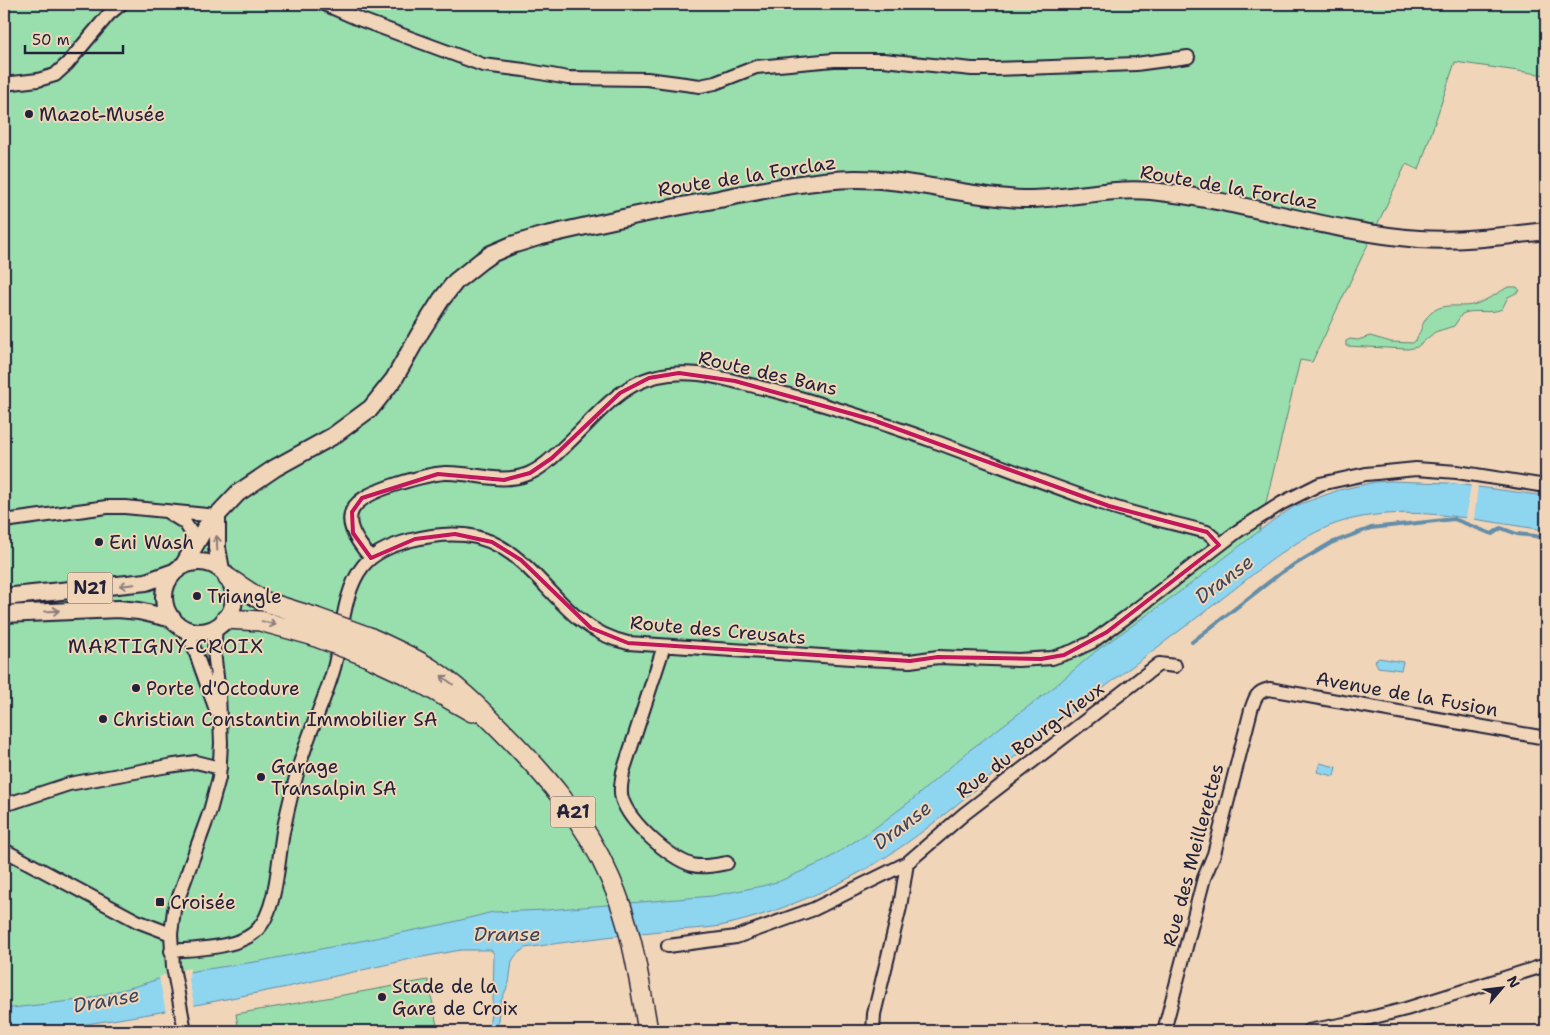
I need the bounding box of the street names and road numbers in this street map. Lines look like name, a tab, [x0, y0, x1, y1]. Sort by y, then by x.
street label: Route de la Forclaz	[656, 150, 838, 202]
street label: Route de la Forclaz	[1138, 159, 1320, 215]
street label: Route des Bans	[696, 345, 840, 401]
road number: N21	[68, 572, 112, 604]
street label: Route des Creusats	[629, 610, 807, 650]
street label: Avenue de la Fusion	[1314, 666, 1500, 722]
street label: Rue du Bourg-Vieux	[951, 676, 1109, 804]
street label: Rue des Meillerettes	[1157, 761, 1229, 949]
road number: A21	[550, 796, 596, 828]

